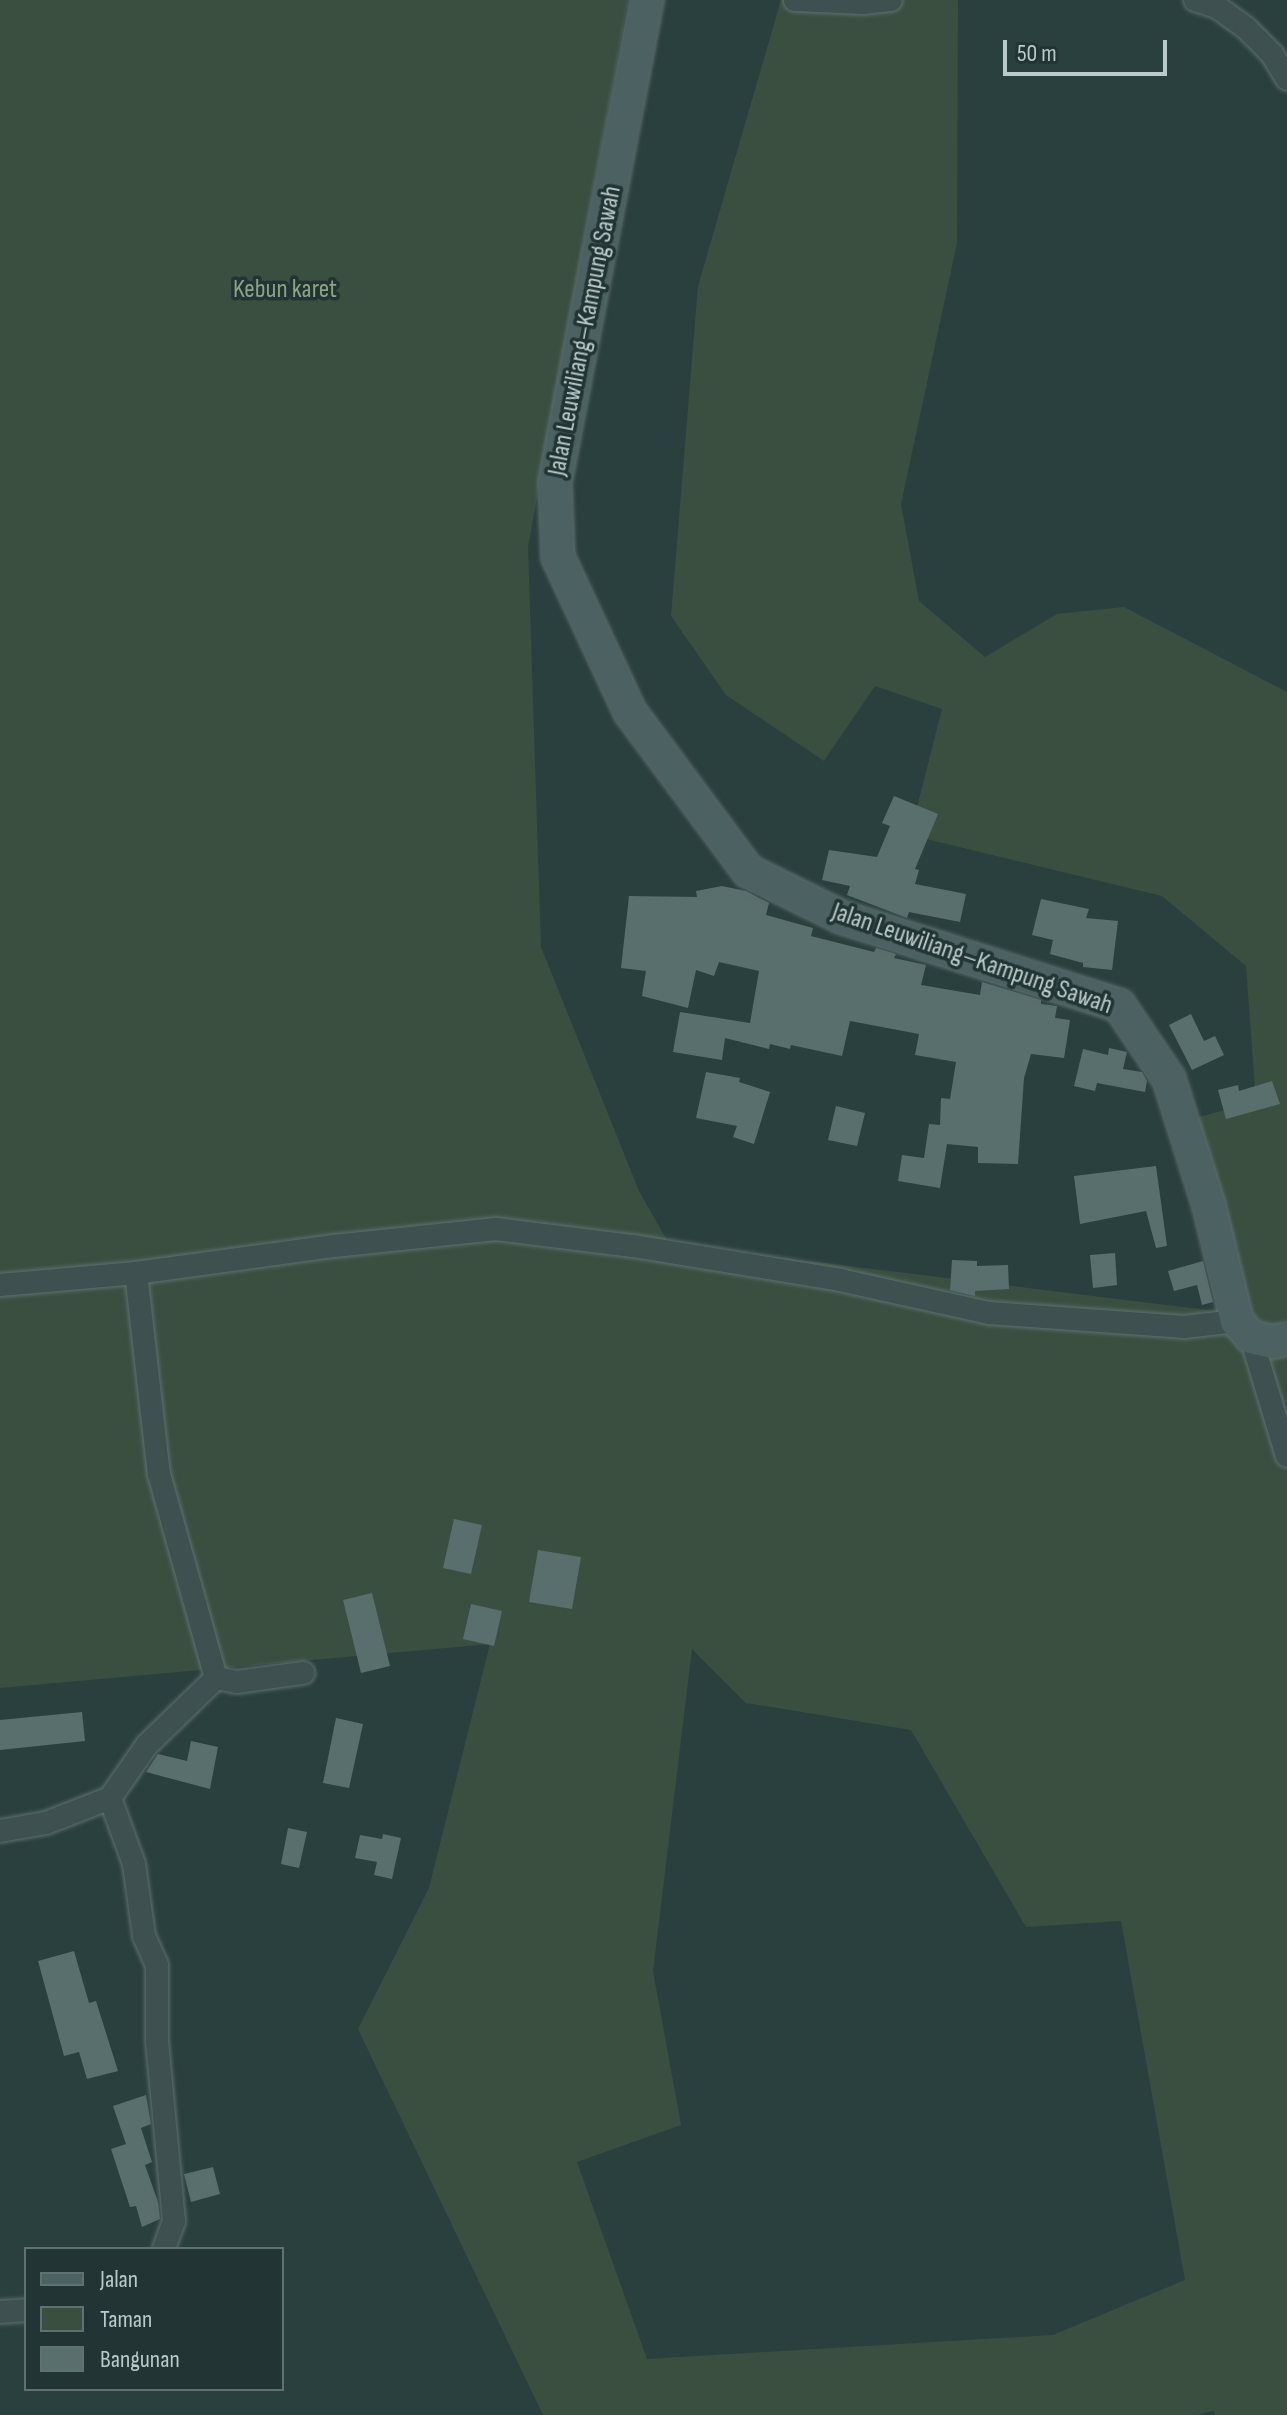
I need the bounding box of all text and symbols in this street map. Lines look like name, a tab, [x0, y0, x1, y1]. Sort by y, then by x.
scale bar	[1007, 24, 1171, 74]
text: 50 m	[1017, 39, 1057, 68]
street label: Jalan Leuwiliang–Kampung Sawah	[542, 184, 628, 478]
park label: Kebun karet	[233, 274, 337, 306]
street label: Jalan Leuwiliang–Kampung Sawah	[828, 896, 1116, 1022]
legend	[24, 2247, 284, 2391]
text: Jalan	[100, 2265, 138, 2294]
text: Taman	[100, 2305, 152, 2334]
text: Bangunan	[100, 2345, 180, 2374]

